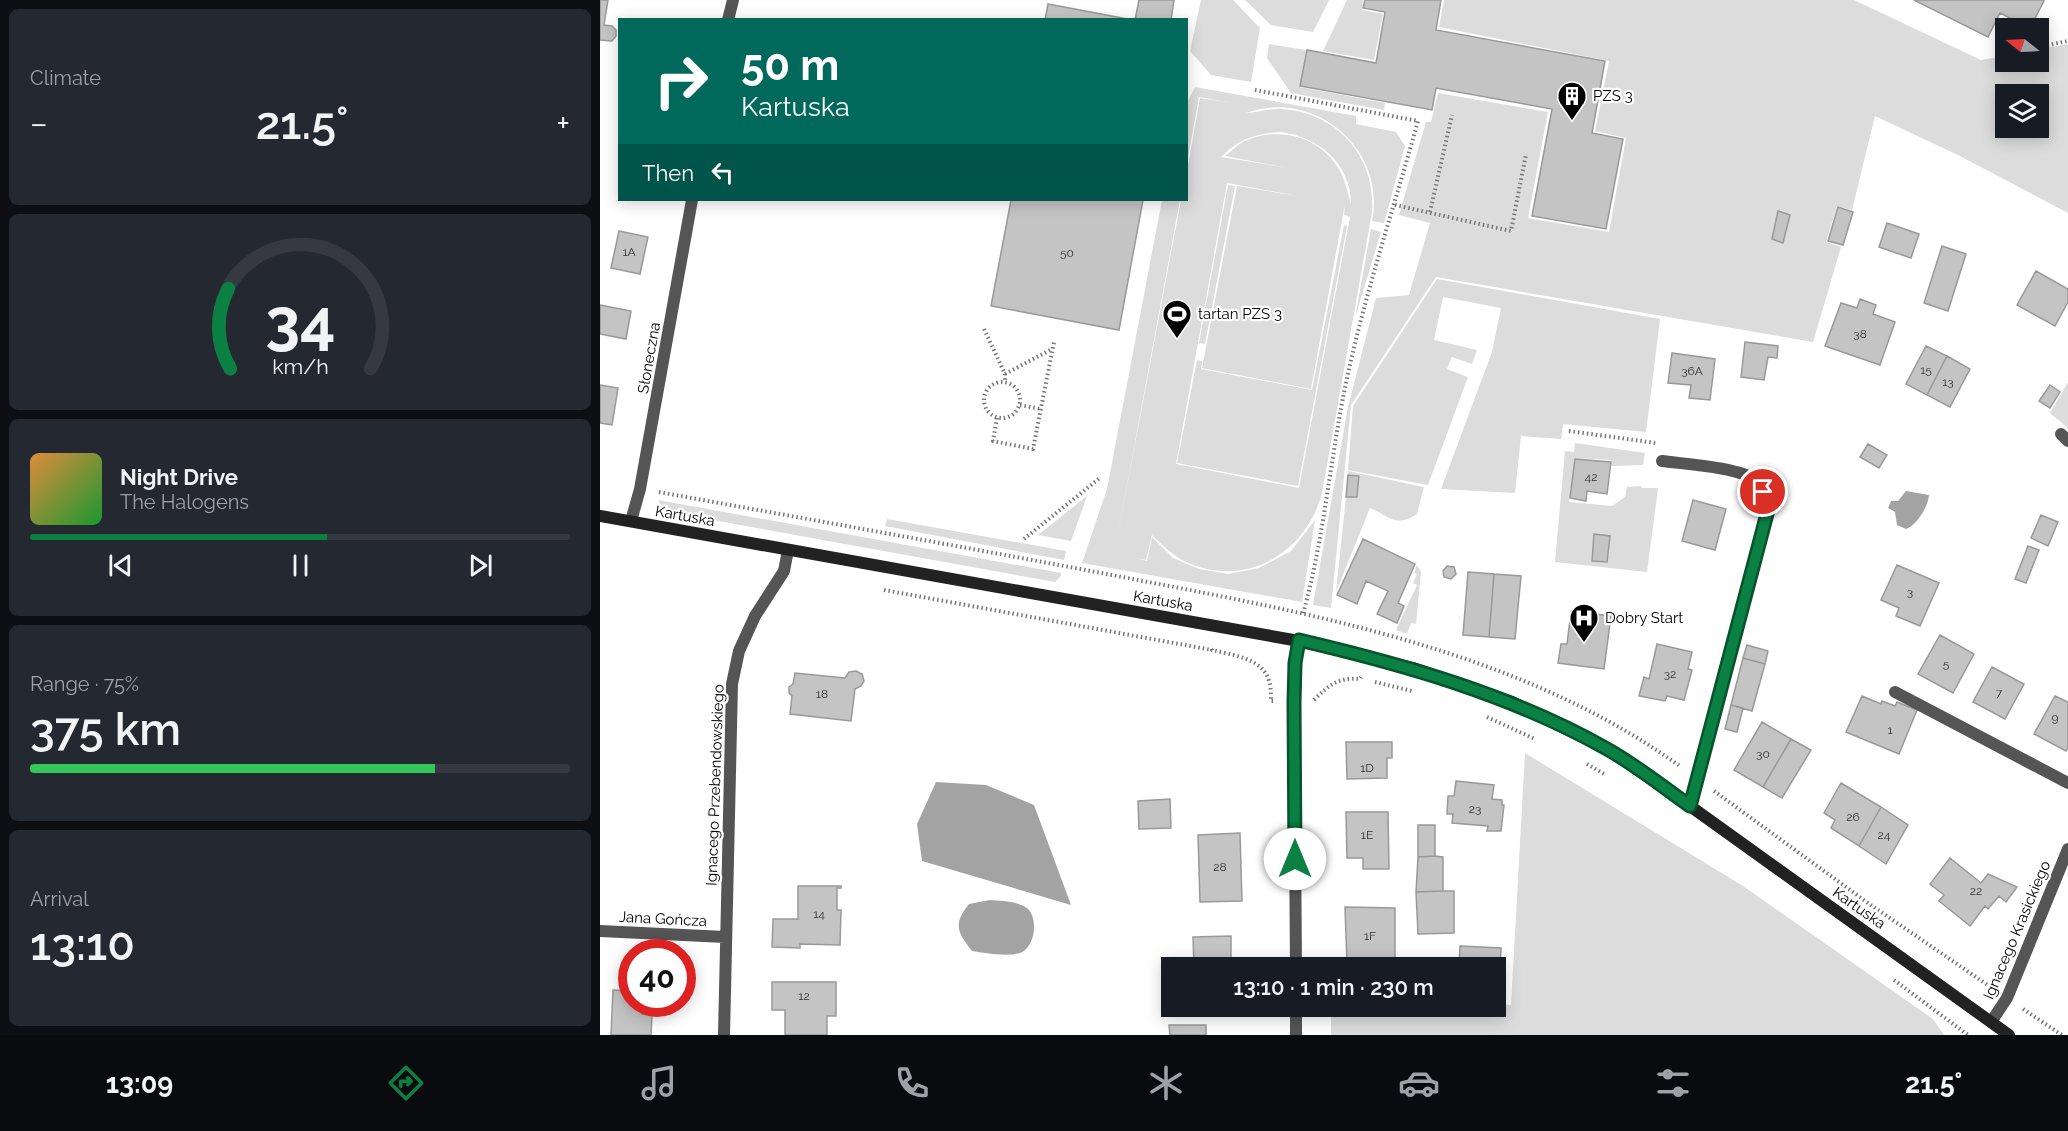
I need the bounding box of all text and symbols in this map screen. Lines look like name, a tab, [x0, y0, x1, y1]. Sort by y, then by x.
north arrow	[1995, 18, 2049, 72]
map controls	[1995, 18, 2049, 138]
text: 50 m	[741, 41, 839, 90]
icon: right	[642, 42, 720, 120]
text: Climate	[30, 66, 101, 90]
building icon: PZS 3	[1556, 80, 1588, 122]
button: layers	[1995, 84, 2049, 138]
place label: PZS 3	[1593, 87, 1633, 105]
text: Kartuska	[741, 91, 850, 122]
text: 21.5°	[256, 97, 348, 150]
text: −	[30, 104, 48, 143]
text: +	[556, 104, 570, 143]
icon: left	[706, 156, 739, 189]
text: Then	[642, 160, 694, 186]
house number: 1A	[622, 245, 636, 259]
house number: 50	[1060, 246, 1074, 260]
text: 34	[265, 284, 335, 358]
sports icon: tartan PZS 3	[1161, 298, 1193, 340]
place label: tartan PZS 3	[1198, 305, 1282, 323]
street label: Słoneczna	[634, 321, 664, 395]
house number: 38	[1853, 327, 1867, 341]
text: km/h	[272, 355, 328, 380]
house number: 15	[1920, 363, 1932, 377]
house number: 36A	[1681, 364, 1703, 378]
house number: 13	[1942, 375, 1954, 389]
text: Night Drive	[120, 464, 238, 490]
pin	[1737, 466, 1788, 517]
house number: 42	[1585, 470, 1597, 484]
icon: arrive	[1746, 475, 1779, 508]
text: The Halogens	[120, 490, 249, 514]
street label: Kartuska	[654, 502, 716, 530]
icon: previous	[104, 549, 137, 582]
icon: pause	[284, 549, 317, 582]
icon: next	[464, 549, 497, 582]
house number: 3	[1907, 585, 1913, 599]
street label: Kartuska	[1132, 587, 1194, 615]
hospital icon: Dobry Start	[1568, 602, 1600, 644]
place label: Dobry Start	[1605, 609, 1683, 627]
house number: 5	[1943, 657, 1950, 671]
house number: 32	[1664, 667, 1676, 681]
text: Range · 75%	[30, 672, 139, 696]
street label: Ignacego Przebendowskiego	[702, 684, 728, 886]
house number: 7	[1996, 686, 2003, 700]
house number: 18	[816, 687, 828, 701]
text: 375 km	[30, 703, 181, 756]
house number: 9	[2051, 711, 2059, 725]
house number: 1	[1887, 723, 1893, 737]
house number: 30	[1756, 747, 1770, 761]
house number: 1D	[1360, 761, 1374, 775]
house number: 23	[1469, 802, 1481, 816]
house number: 26	[1846, 810, 1860, 824]
position arrow	[1263, 827, 1327, 891]
house number: 1E	[1361, 828, 1373, 842]
house number: 24	[1878, 828, 1891, 842]
street label: Ignacego Krasickiego	[1980, 858, 2054, 1002]
house number: 28	[1213, 860, 1227, 874]
street label: Kartuska	[1829, 883, 1889, 933]
house number: 22	[1970, 884, 1982, 898]
text: Arrival	[30, 887, 89, 911]
house number: 14	[813, 907, 825, 921]
street label: Jana Gończa	[618, 908, 708, 930]
text: 13:10	[30, 918, 135, 971]
house number: 1F	[1364, 929, 1376, 943]
speed limit sign: 40	[618, 939, 696, 1017]
text: 13:10 · 1 min · 230 m	[1233, 974, 1434, 1000]
house number: 12	[798, 989, 810, 1003]
icon: directions	[385, 1062, 427, 1104]
icon: music	[638, 1062, 680, 1104]
icon: phone	[891, 1062, 933, 1104]
icon: climate	[1145, 1062, 1187, 1104]
icon: car	[1398, 1062, 1440, 1104]
icon: filters	[1652, 1062, 1694, 1104]
text: 13:09	[106, 1068, 173, 1099]
text: 21.5°	[1905, 1068, 1962, 1099]

